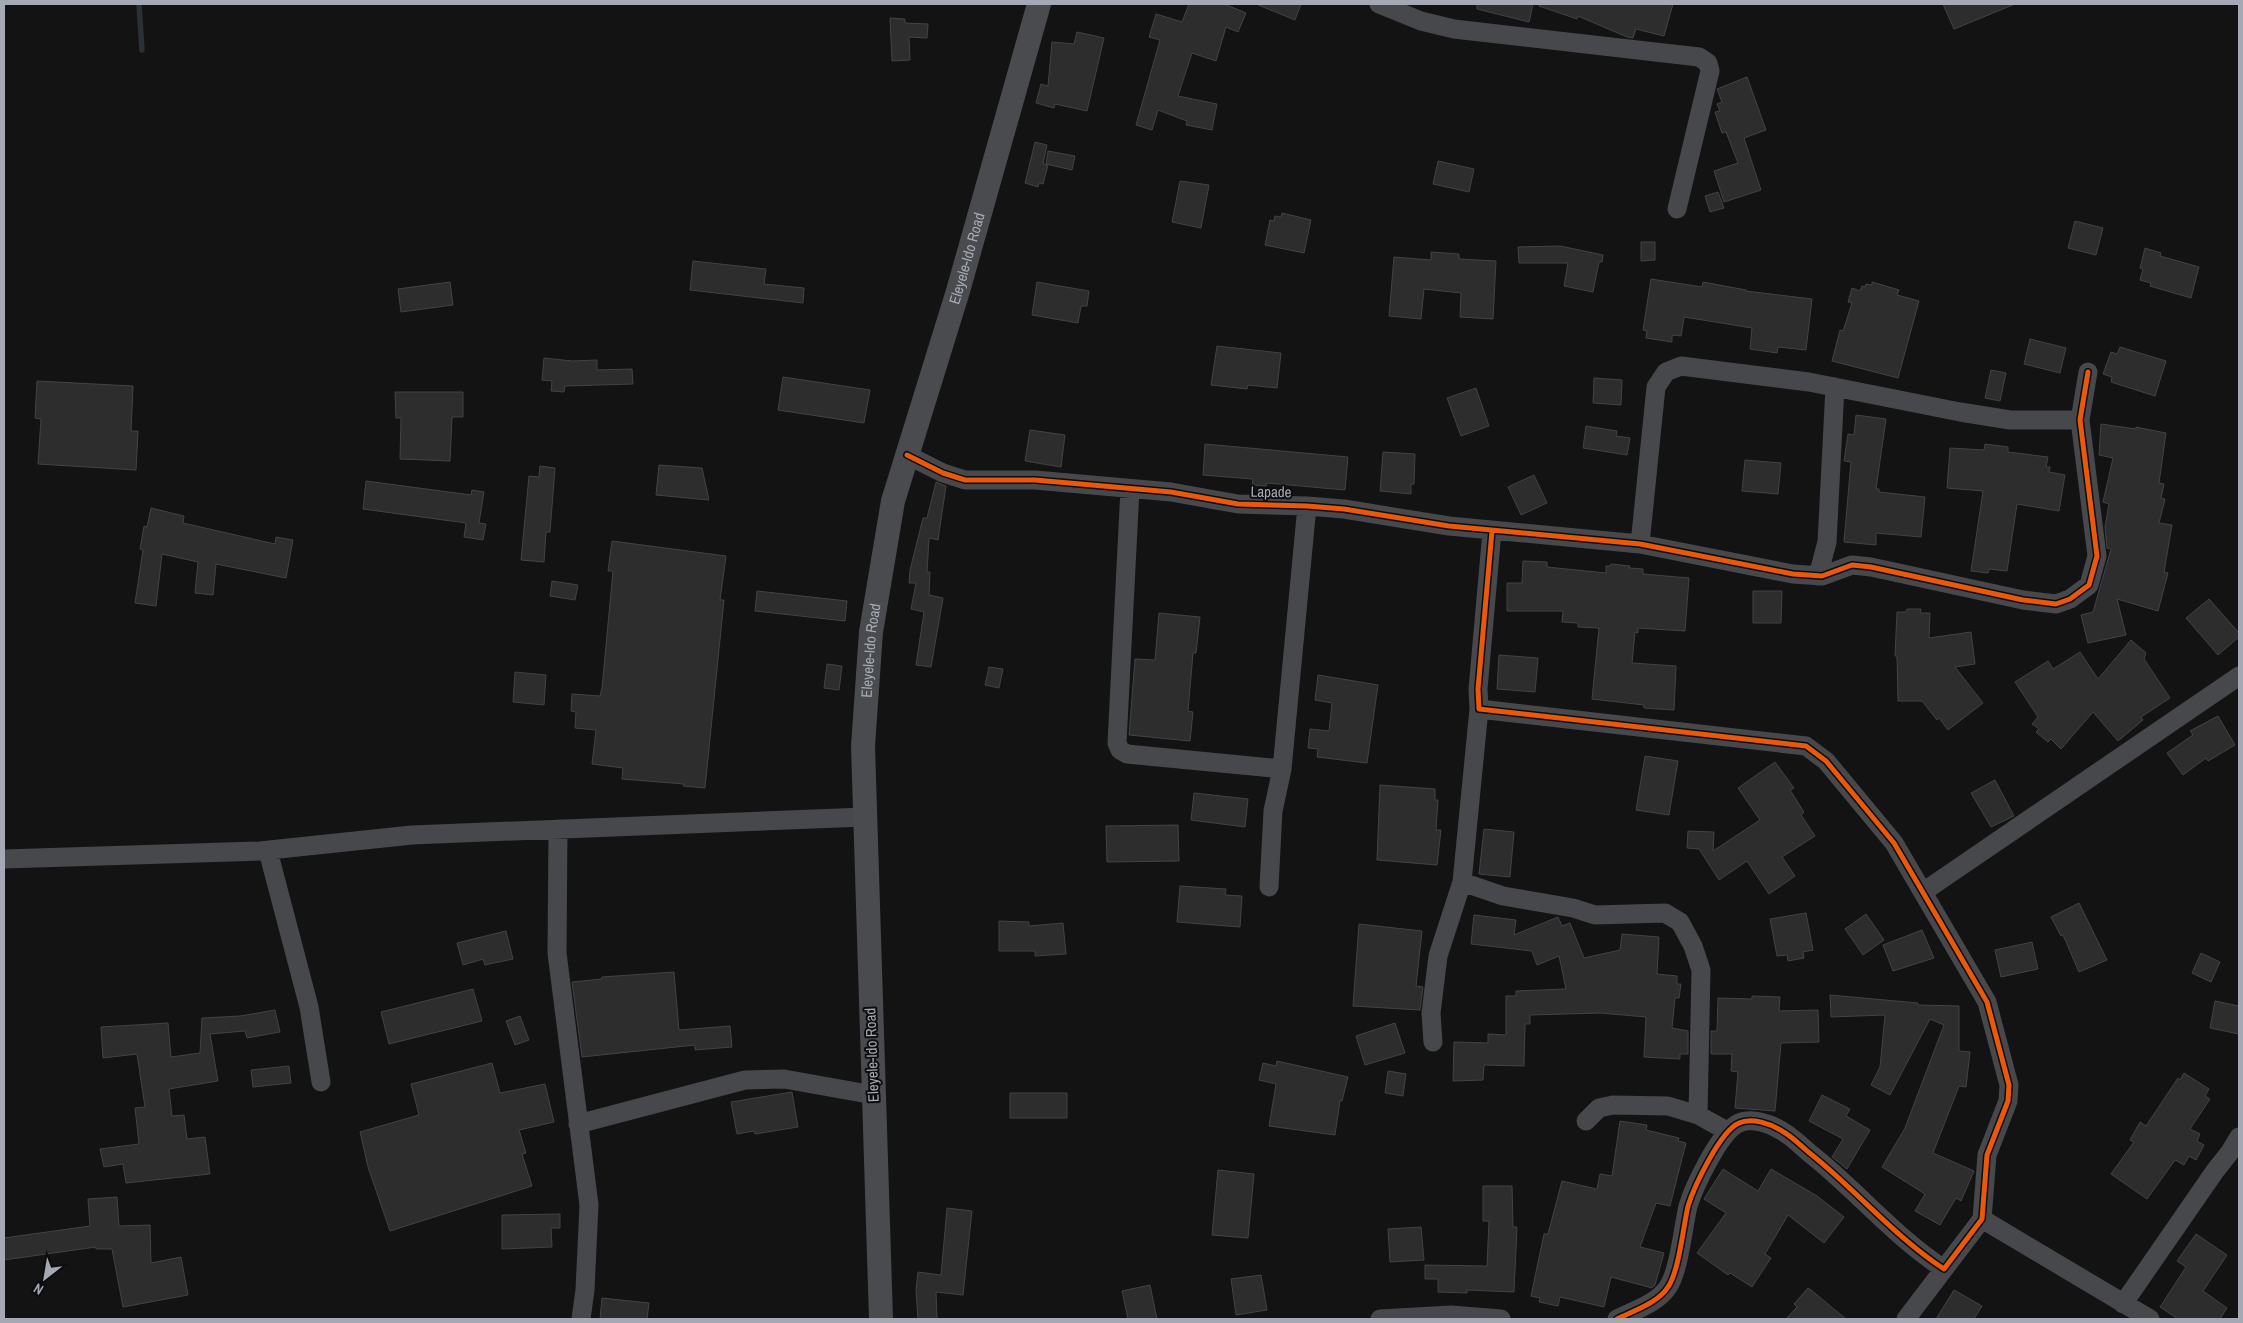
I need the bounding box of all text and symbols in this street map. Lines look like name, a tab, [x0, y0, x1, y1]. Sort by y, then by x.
street label: Eleyele-Ido Road	[944, 210, 990, 307]
street label: Lapade	[1250, 481, 1292, 502]
street label: Eleyele-Ido Road	[855, 602, 886, 698]
street label: Eleyele-Ido Road	[859, 1008, 884, 1103]
north arrow	[20, 1253, 70, 1303]
text: N	[30, 1279, 46, 1299]

